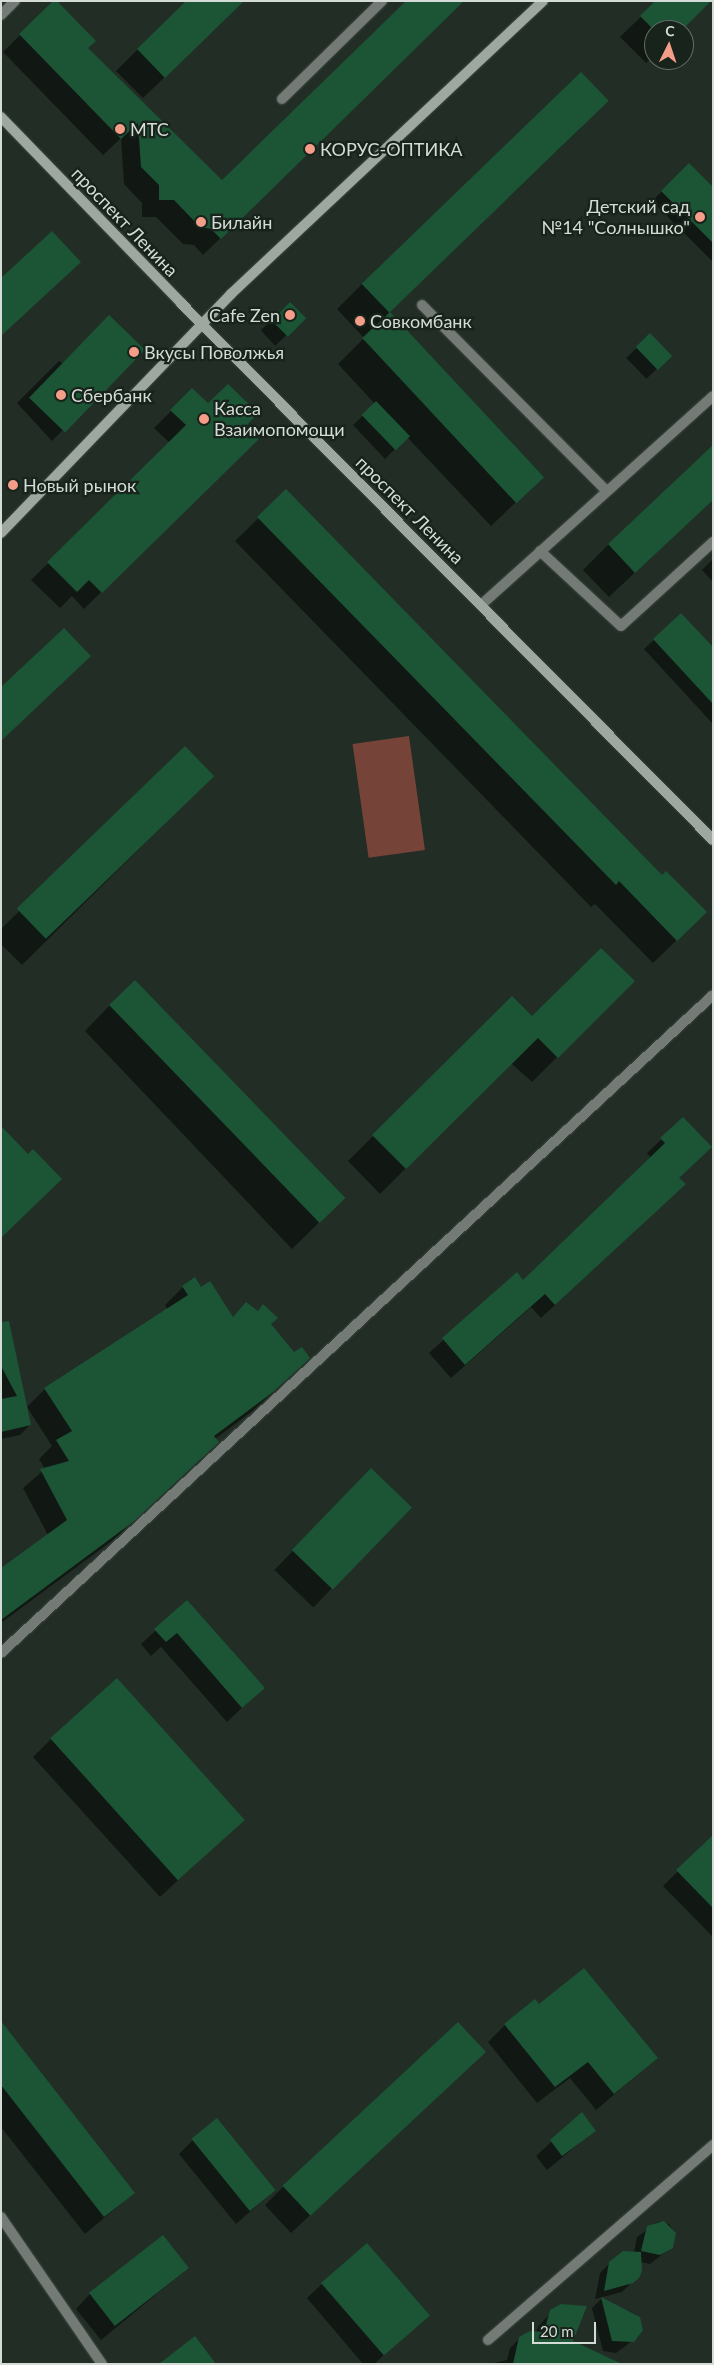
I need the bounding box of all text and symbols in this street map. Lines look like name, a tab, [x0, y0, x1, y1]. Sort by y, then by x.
north arrow	[644, 20, 694, 70]
text: С	[665, 22, 675, 39]
place label: МТС	[130, 118, 169, 140]
marker: МТС	[114, 123, 126, 135]
place label: КОРУС-ОПТИКА	[320, 138, 462, 160]
marker: КОРУС-ОПТИКА	[304, 143, 316, 155]
street label: проспект Ленина	[67, 163, 183, 281]
place label: Детский сад №14 "Солнышко"	[541, 196, 690, 238]
place label: Билайн	[211, 211, 272, 233]
marker: Детский сад №14 "Солнышко"	[694, 211, 706, 223]
marker: Билайн	[195, 216, 207, 228]
place label: Cafe Zen	[209, 304, 280, 326]
marker: Cafe Zen	[284, 309, 296, 321]
place label: Совкомбанк	[370, 310, 472, 332]
marker: Совкомбанк	[354, 315, 366, 327]
place label: Вкусы Поволжья	[144, 341, 284, 363]
marker: Вкусы Поволжья	[128, 346, 140, 358]
place label: Сбербанк	[71, 384, 152, 406]
marker: Сбербанк	[55, 389, 67, 401]
place label: Касса Взаимопомощи	[214, 398, 345, 440]
marker: Касса Взаимопомощи	[198, 413, 210, 425]
street label: проспект Ленина	[352, 452, 468, 568]
place label: Новый рынок	[23, 474, 136, 496]
marker: Новый рынок	[7, 479, 19, 491]
scale bar	[534, 2312, 598, 2344]
text: 20 m	[540, 2322, 574, 2340]

